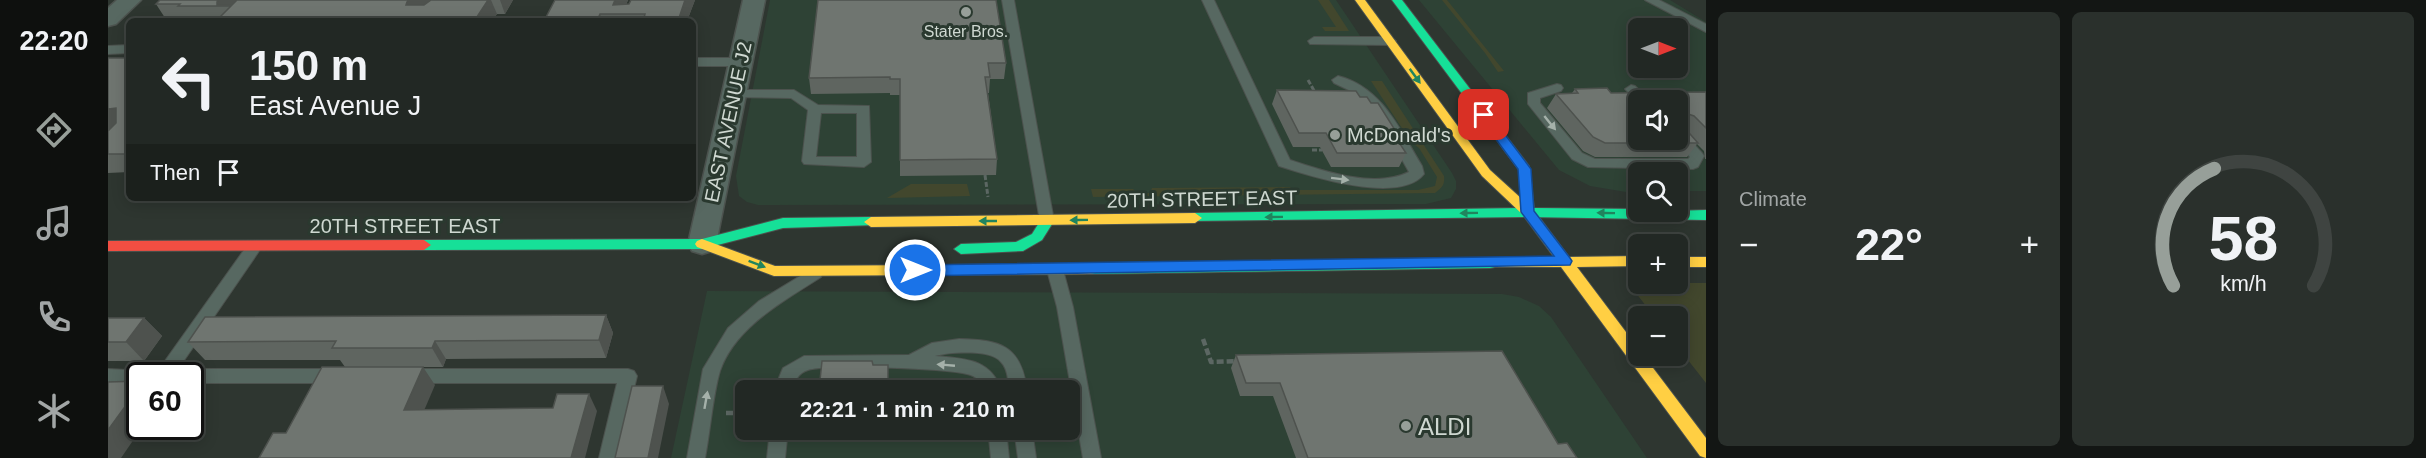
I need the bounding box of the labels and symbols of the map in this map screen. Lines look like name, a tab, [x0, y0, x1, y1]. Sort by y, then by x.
marker: Stater Bros.	[959, 5, 973, 19]
north arrow	[1628, 18, 1688, 78]
place label: Stater Bros.	[924, 23, 1008, 40]
street label: EAST AVENUE J2	[700, 40, 756, 204]
one-way arrow	[1409, 67, 1421, 83]
pin	[1458, 89, 1509, 140]
one-way arrow	[1543, 115, 1556, 130]
place label: McDonald's	[1347, 124, 1451, 146]
marker: McDonald's	[1328, 128, 1342, 142]
one-way arrow	[1331, 174, 1350, 184]
street label: 20TH STREET EAST	[1106, 186, 1298, 212]
one-way arrow	[1460, 208, 1479, 218]
one-way arrow	[1596, 208, 1615, 218]
one-way arrow	[1265, 212, 1284, 222]
street label: 20TH STREET EAST	[310, 215, 500, 237]
one-way arrow	[979, 216, 998, 226]
one-way arrow	[1070, 216, 1089, 225]
position arrow	[883, 238, 947, 302]
one-way arrow	[748, 260, 766, 270]
one-way arrow	[936, 361, 955, 370]
speed limit sign: 60	[126, 362, 204, 440]
one-way arrow	[702, 391, 711, 410]
place label: ALDI	[1418, 413, 1471, 440]
marker: ALDI	[1399, 419, 1413, 433]

